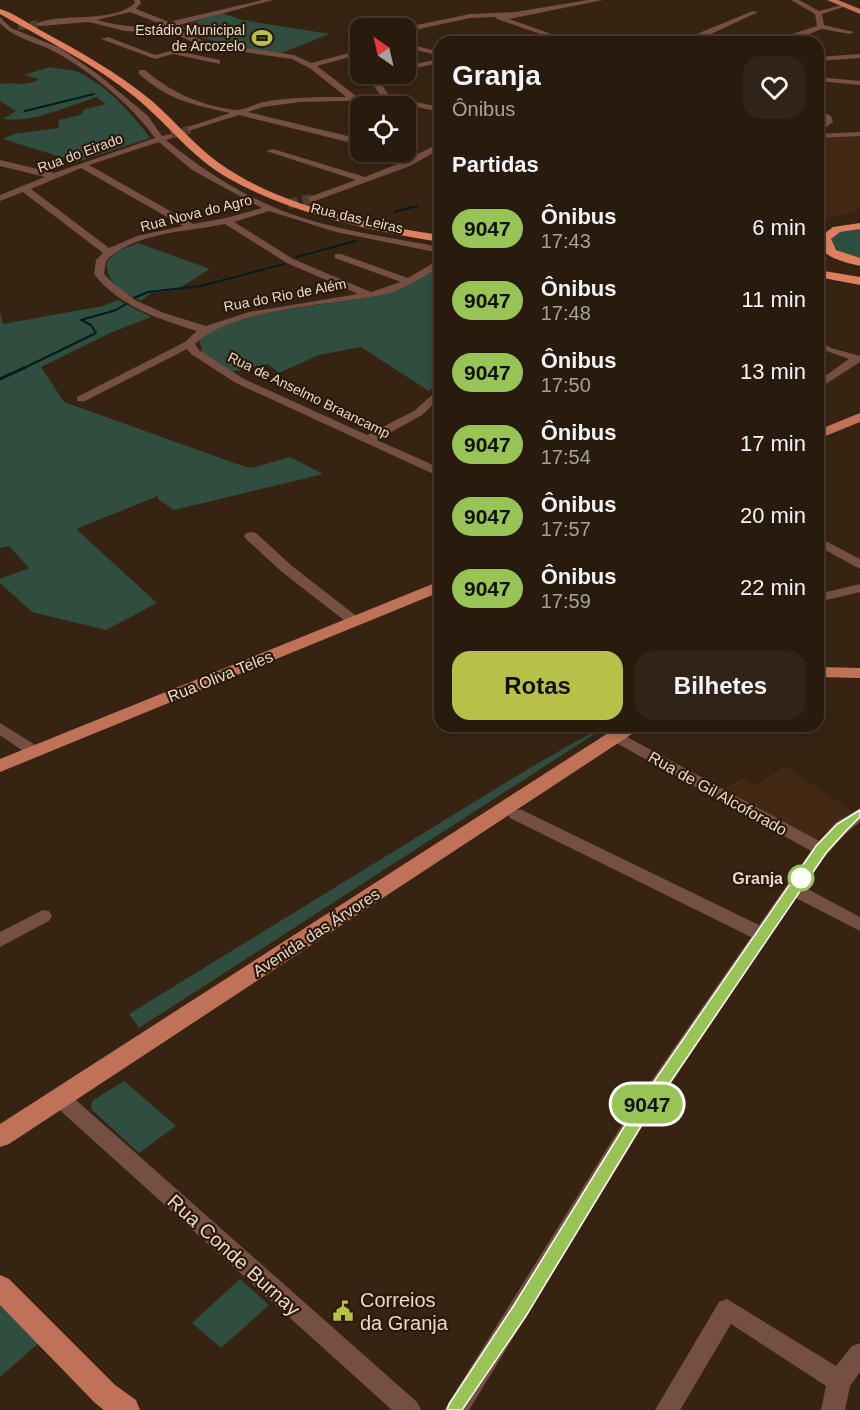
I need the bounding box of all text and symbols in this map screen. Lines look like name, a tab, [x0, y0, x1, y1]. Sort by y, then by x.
north arrow	[350, 18, 416, 84]
map controls	[350, 18, 416, 162]
place label: Estádio Municipal de Arcozelo	[135, 22, 245, 54]
sports icon: Estádio Municipal de Arcozelo	[250, 26, 274, 50]
button: heart	[743, 56, 806, 119]
text: Granja	[452, 60, 541, 91]
button: locate	[350, 96, 416, 162]
text: Ônibus	[452, 98, 515, 120]
street label: Rua do Eirado	[35, 130, 125, 176]
text: Partidas	[452, 152, 539, 177]
street label: Rua Nova do Agro	[139, 191, 254, 235]
street label: Rua das Leiras	[309, 200, 405, 236]
text: Ônibus	[541, 204, 617, 229]
text: 6 min	[752, 215, 806, 240]
text: 9047	[464, 217, 511, 240]
text: 17:43	[541, 230, 591, 252]
street label: Rua do Rio de Além	[222, 275, 348, 315]
text: Ônibus	[541, 276, 617, 301]
text: 11 min	[742, 287, 806, 312]
text: 9047	[464, 289, 511, 312]
text: 17:48	[541, 302, 591, 324]
text: Ônibus	[541, 348, 617, 373]
street label: Rua de Anselmo Braancamp	[225, 349, 393, 441]
text: 13 min	[740, 359, 806, 384]
text: 9047	[464, 361, 511, 384]
text: 17:50	[541, 374, 591, 396]
text: Ônibus	[541, 420, 617, 445]
text: 17 min	[740, 431, 806, 456]
text: 9047	[464, 433, 511, 456]
text: 17:54	[541, 446, 591, 468]
text: Ônibus	[541, 492, 617, 517]
text: 20 min	[740, 503, 806, 528]
text: 9047	[464, 505, 511, 528]
text: 17:57	[541, 518, 591, 540]
text: Ônibus	[541, 564, 617, 589]
text: 22 min	[740, 575, 806, 600]
text: 9047	[464, 577, 511, 600]
text: 17:59	[541, 590, 591, 612]
street label: Rua Oliva Teles	[165, 648, 275, 705]
button: Rotas	[452, 651, 623, 720]
button: Bilhetes	[635, 651, 806, 720]
street label: Rua de Gil Alcoforado	[646, 748, 790, 839]
marker: Granja	[788, 865, 814, 891]
place label: Granja	[732, 870, 783, 887]
street label: Avenida das Árvores	[249, 884, 383, 980]
line badge: 9047	[605, 1084, 689, 1124]
text: 9047	[624, 1093, 670, 1116]
street label: Rua Conde Burnay	[163, 1190, 305, 1320]
place label: Correios da Granja	[360, 1289, 449, 1334]
public building icon: Correios da Granja	[331, 1299, 355, 1323]

